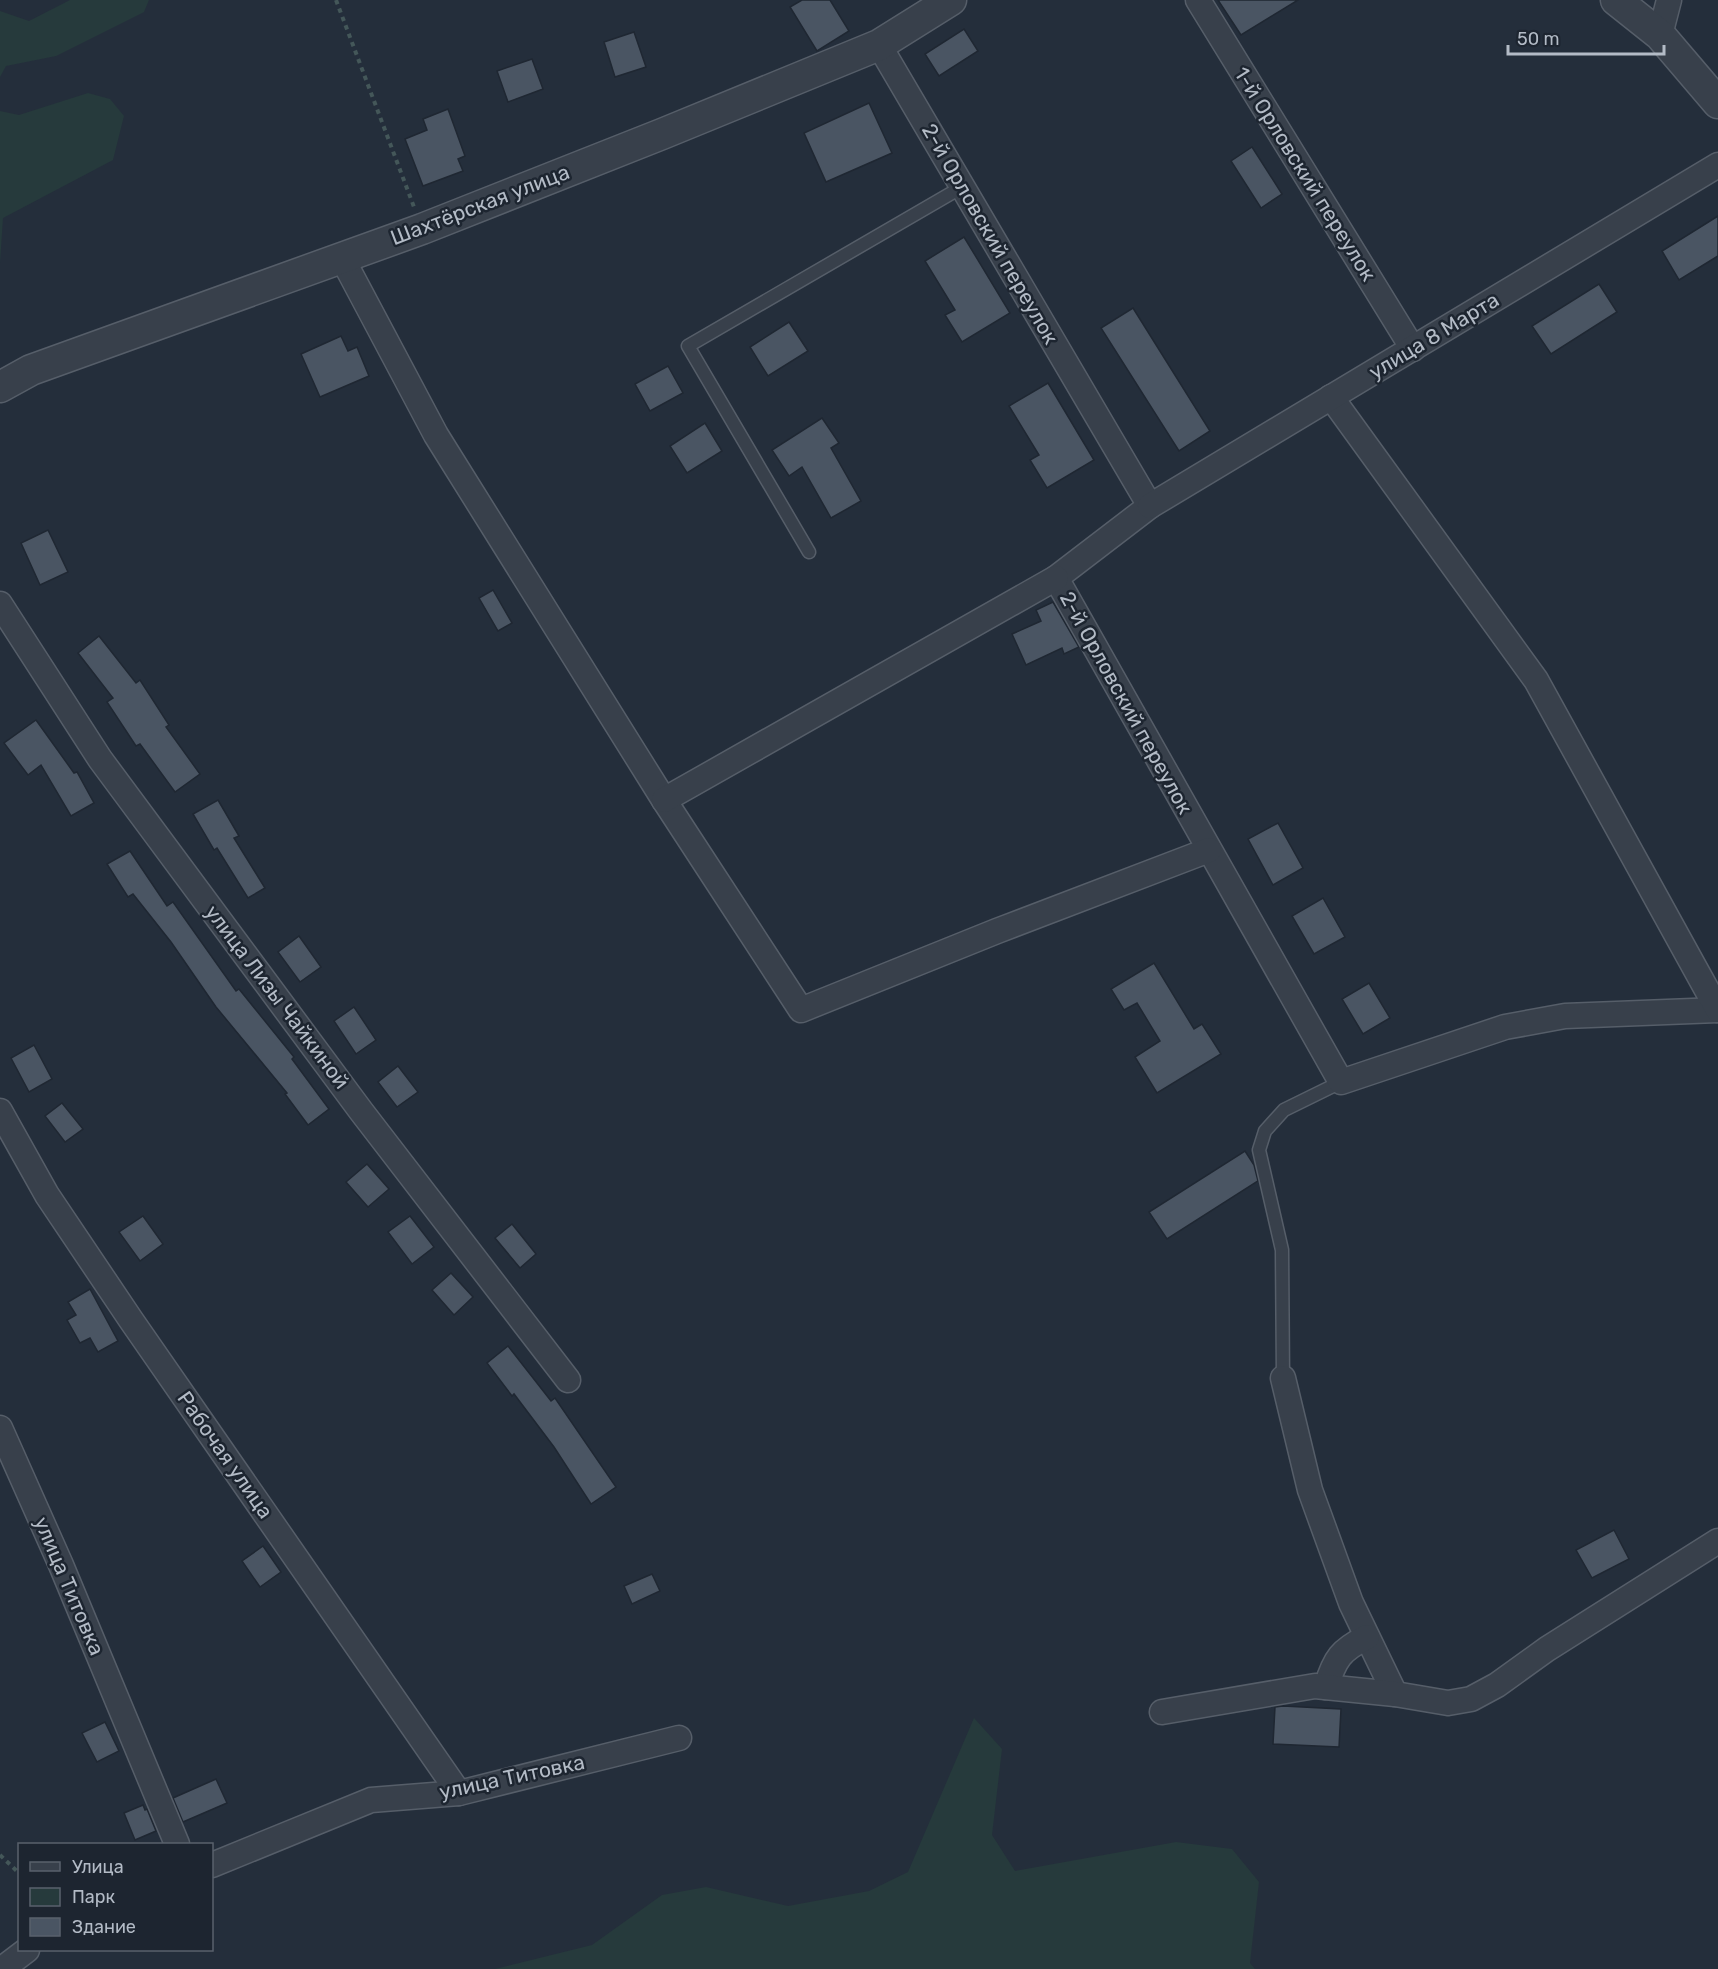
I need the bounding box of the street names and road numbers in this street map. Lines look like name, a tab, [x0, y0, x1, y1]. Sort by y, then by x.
street label: 1-й Орловский переулок	[1229, 62, 1382, 285]
street label: 2-й Орловский переулок	[917, 119, 1064, 348]
street label: Шахтёрская улица	[387, 159, 573, 250]
street label: улица 8 Марта	[1364, 287, 1503, 384]
street label: 2-й Орловский переулок	[1055, 587, 1198, 818]
street label: улица Лизы Чайкиной	[200, 900, 355, 1094]
street label: Рабочая улица	[172, 1386, 279, 1523]
street label: улица Титовка	[29, 1513, 110, 1659]
street label: улица Титовка	[437, 1749, 587, 1804]

